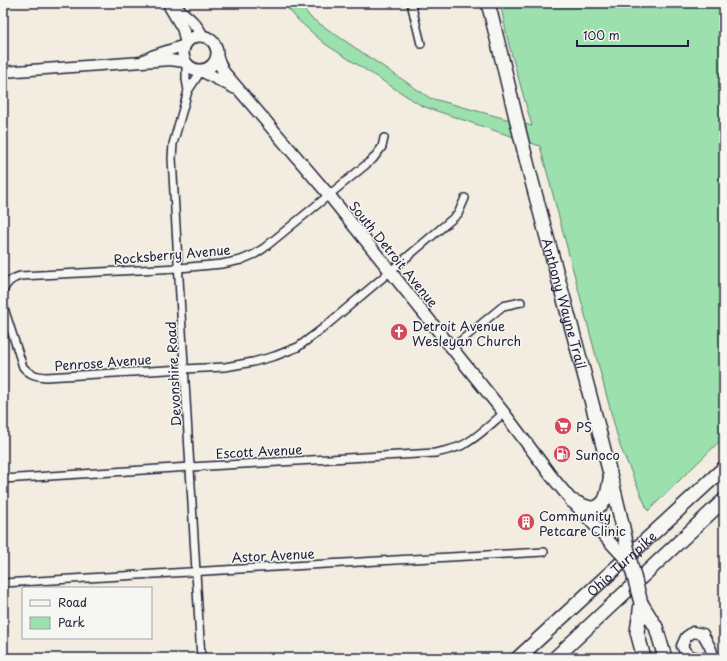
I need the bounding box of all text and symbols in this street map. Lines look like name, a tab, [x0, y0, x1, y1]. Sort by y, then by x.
scale bar	[577, 22, 688, 48]
text: 100 m	[583, 26, 620, 44]
street label: South Detroit Avenue	[345, 197, 443, 311]
street label: Anthony Wayne Trail	[538, 236, 592, 371]
street label: Rocksberry Avenue	[113, 239, 231, 269]
place label: Detroit Avenue Wesleyan Church	[412, 316, 521, 350]
street label: Devonshire Road	[161, 321, 185, 427]
church icon: Detroit Avenue Wesleyan Church	[389, 322, 409, 342]
street label: Penrose Avenue	[54, 349, 152, 375]
supermarket icon: PS	[553, 416, 573, 436]
place label: PS	[576, 417, 592, 436]
street label: Escott Avenue	[215, 439, 303, 463]
fuel station icon: Sunoco	[552, 444, 572, 464]
place label: Sunoco	[575, 445, 620, 464]
place label: Community Petcare Clinic	[539, 506, 626, 540]
building icon: Community Petcare Clinic	[516, 512, 536, 532]
street label: Ohio Turnpike	[582, 526, 660, 600]
street label: Astor Avenue	[231, 543, 315, 567]
legend	[22, 587, 152, 639]
text: Road	[58, 593, 87, 611]
text: Park	[58, 613, 85, 631]

